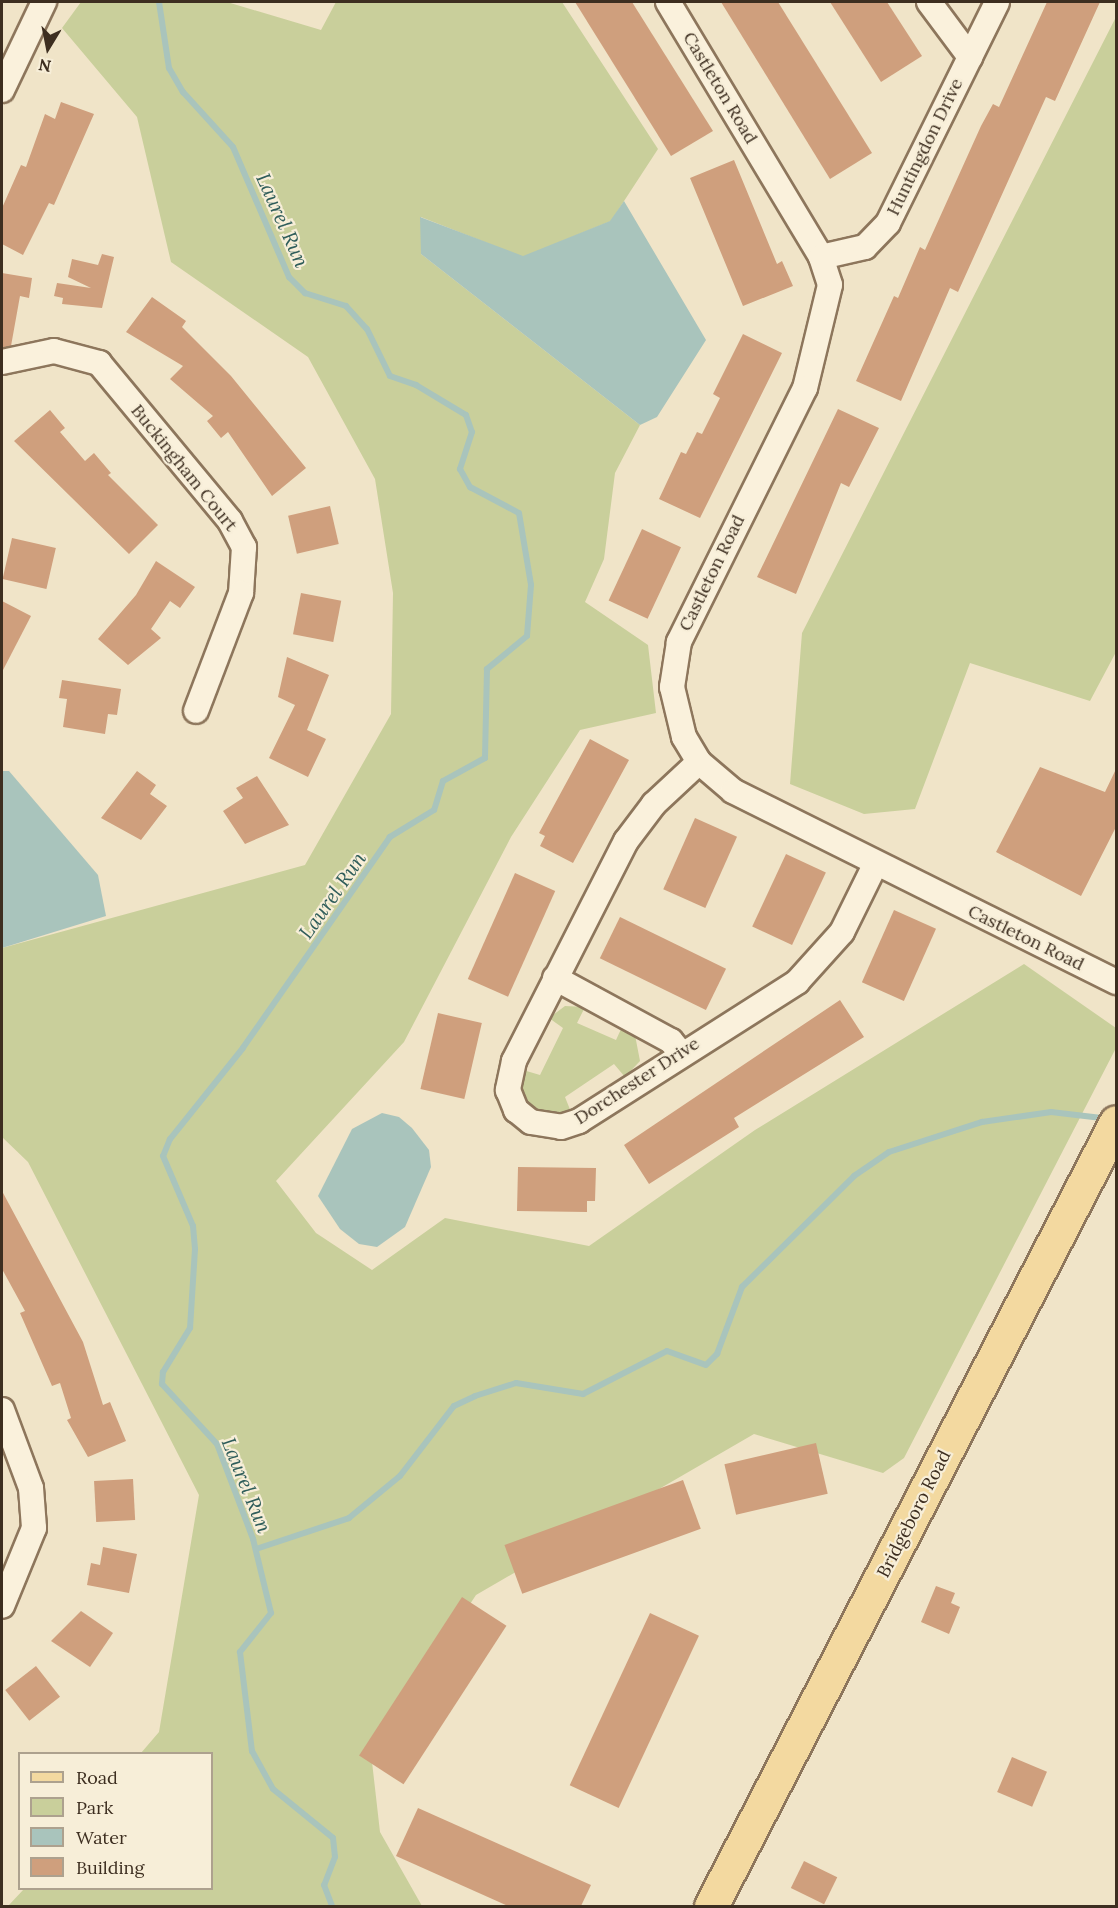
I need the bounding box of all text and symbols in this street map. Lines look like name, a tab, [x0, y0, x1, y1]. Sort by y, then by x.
north arrow	[18, 18, 78, 78]
street label: Castleton Road	[678, 28, 762, 148]
text: N	[37, 55, 53, 77]
street label: Huntingdon Drive	[882, 75, 968, 219]
water label: Laurel Run	[252, 169, 314, 271]
street label: Buckingham Court	[126, 400, 242, 536]
street label: Castleton Road	[675, 511, 749, 635]
water label: Laurel Run	[293, 847, 371, 943]
street label: Castleton Road	[964, 901, 1088, 975]
street label: Dorchester Drive	[571, 1033, 703, 1129]
water label: Laurel Run	[217, 1434, 277, 1536]
street label: Bridgeboro Road	[873, 1447, 955, 1581]
legend	[18, 1752, 213, 1890]
text: Road	[76, 1766, 118, 1789]
text: Park	[76, 1796, 113, 1819]
text: Water	[76, 1826, 127, 1849]
text: Building	[76, 1856, 144, 1879]

